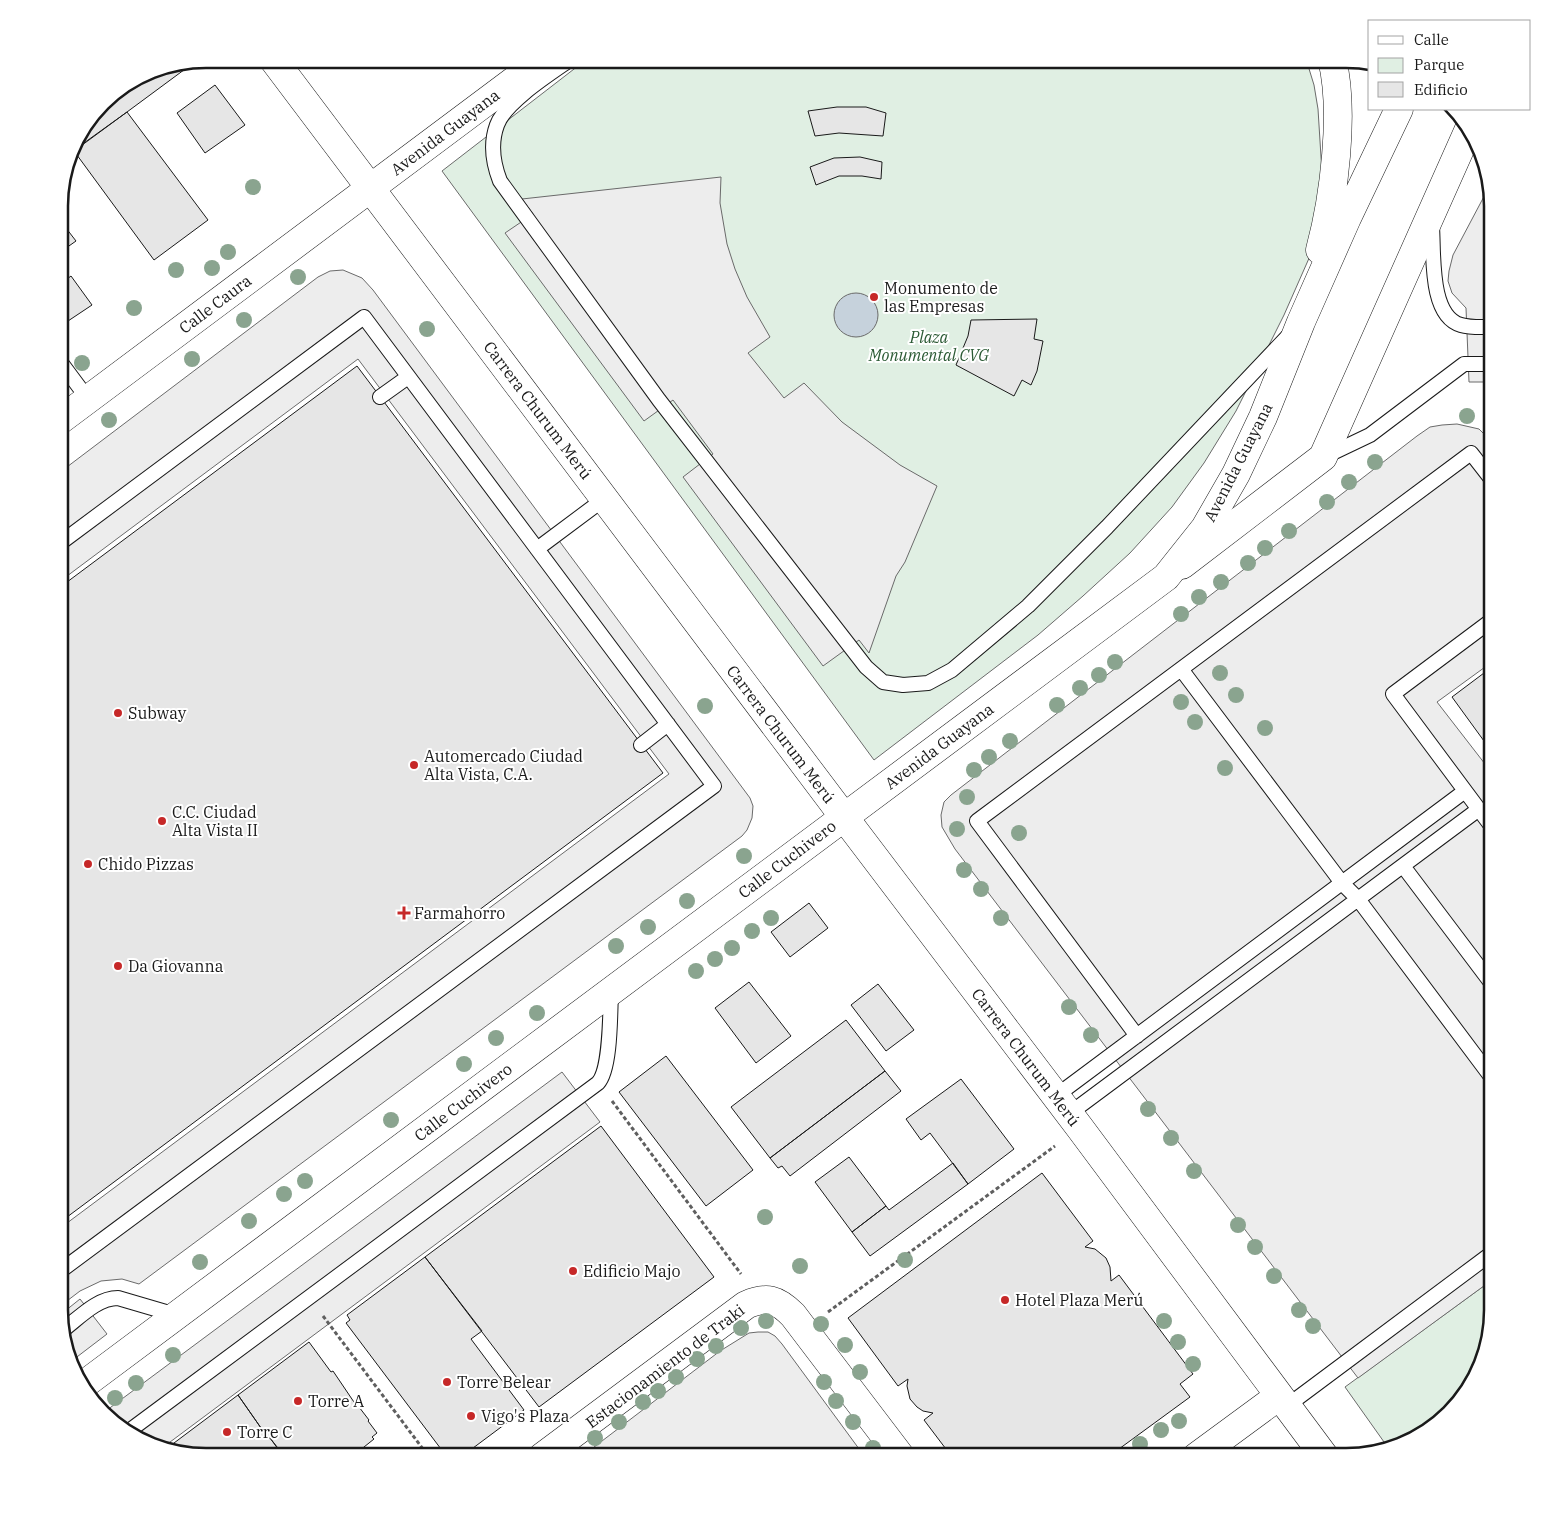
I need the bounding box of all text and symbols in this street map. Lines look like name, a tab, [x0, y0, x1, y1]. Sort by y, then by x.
legend	[1368, 20, 1531, 110]
text: Calle	[1414, 30, 1449, 49]
text: Parque	[1414, 55, 1464, 74]
text: Edificio	[1414, 80, 1468, 99]
street label: Avenida Guayana	[387, 84, 504, 179]
street label: Calle Caura	[175, 270, 255, 338]
place label: Monumento de las Empresas	[884, 278, 998, 316]
marker: Monumento de las Empresas	[868, 291, 880, 303]
park label: Plaza Monumental CVG	[868, 327, 989, 365]
street label: Carrera Churum Merú	[480, 337, 596, 483]
street label: Avenida Guayana	[1199, 399, 1277, 525]
street label: Carrera Churum Merú	[723, 661, 839, 807]
street label: Avenida Guayana	[881, 698, 998, 793]
place label: Subway	[128, 703, 187, 723]
marker: Subway	[112, 707, 124, 719]
place label: Automercado Ciudad Alta Vista, C.A.	[424, 746, 583, 784]
marker: Automercado Ciudad Alta Vista, C.A.	[408, 759, 420, 771]
place label: C.C. Ciudad Alta Vista II	[172, 802, 258, 840]
marker: C.C. Ciudad Alta Vista II	[156, 815, 168, 827]
street label: Calle Cuchivero	[734, 816, 840, 902]
place label: Chido Pizzas	[98, 854, 194, 874]
marker: Chido Pizzas	[82, 858, 94, 870]
place label: Farmahorro	[414, 903, 505, 923]
marker: Farmahorro	[398, 907, 410, 919]
place label: Da Giovanna	[128, 956, 224, 976]
marker: Da Giovanna	[112, 960, 124, 972]
street label: Carrera Churum Merú	[968, 984, 1084, 1130]
street label: Calle Cuchivero	[410, 1059, 516, 1145]
place label: Edificio Majo	[583, 1261, 681, 1281]
marker: Edificio Majo	[567, 1265, 579, 1277]
place label: Hotel Plaza Merú	[1015, 1290, 1143, 1310]
marker: Hotel Plaza Merú	[999, 1294, 1011, 1306]
street label: Estacionamiento de Traki	[582, 1300, 748, 1432]
place label: Torre Belear	[457, 1372, 551, 1392]
marker: Torre Belear	[441, 1376, 453, 1388]
place label: Torre A	[308, 1391, 364, 1411]
marker: Torre A	[292, 1395, 304, 1407]
place label: Vigo's Plaza	[481, 1406, 570, 1426]
marker: Vigo's Plaza	[465, 1410, 477, 1422]
place label: Torre C	[237, 1422, 293, 1442]
marker: Torre C	[221, 1426, 233, 1438]

